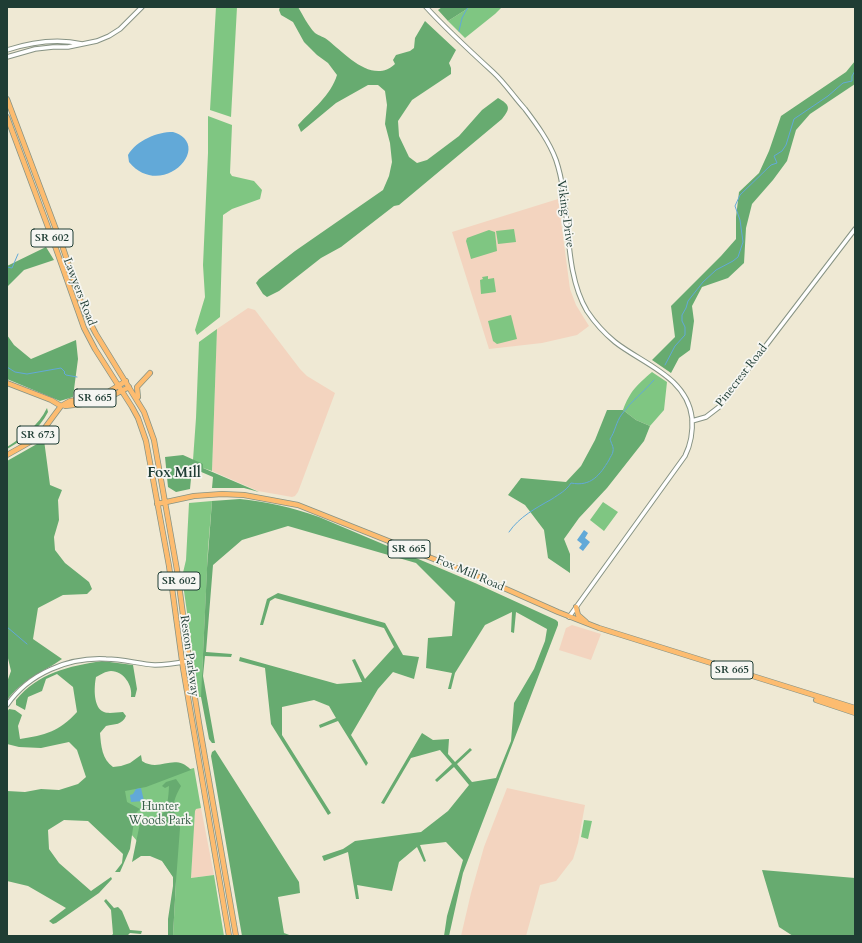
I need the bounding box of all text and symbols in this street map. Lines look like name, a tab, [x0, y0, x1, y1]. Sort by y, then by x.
street label: Viking Drive	[553, 179, 577, 249]
road number: SR 602	[31, 229, 73, 247]
street label: Lawyers Road	[59, 256, 99, 328]
street label: Pinecrest Road	[713, 342, 771, 410]
road number: SR 665	[74, 389, 116, 407]
road number: SR 673	[17, 426, 59, 444]
district label: Fox Mill	[147, 466, 201, 482]
road number: SR 665	[388, 540, 430, 558]
street label: Fox Mill Road	[434, 553, 506, 595]
road number: SR 602	[158, 572, 200, 590]
street label: Reston Parkway	[176, 614, 202, 698]
road number: SR 665	[711, 661, 753, 679]
park label: Hunter Woods Park	[129, 800, 191, 828]

